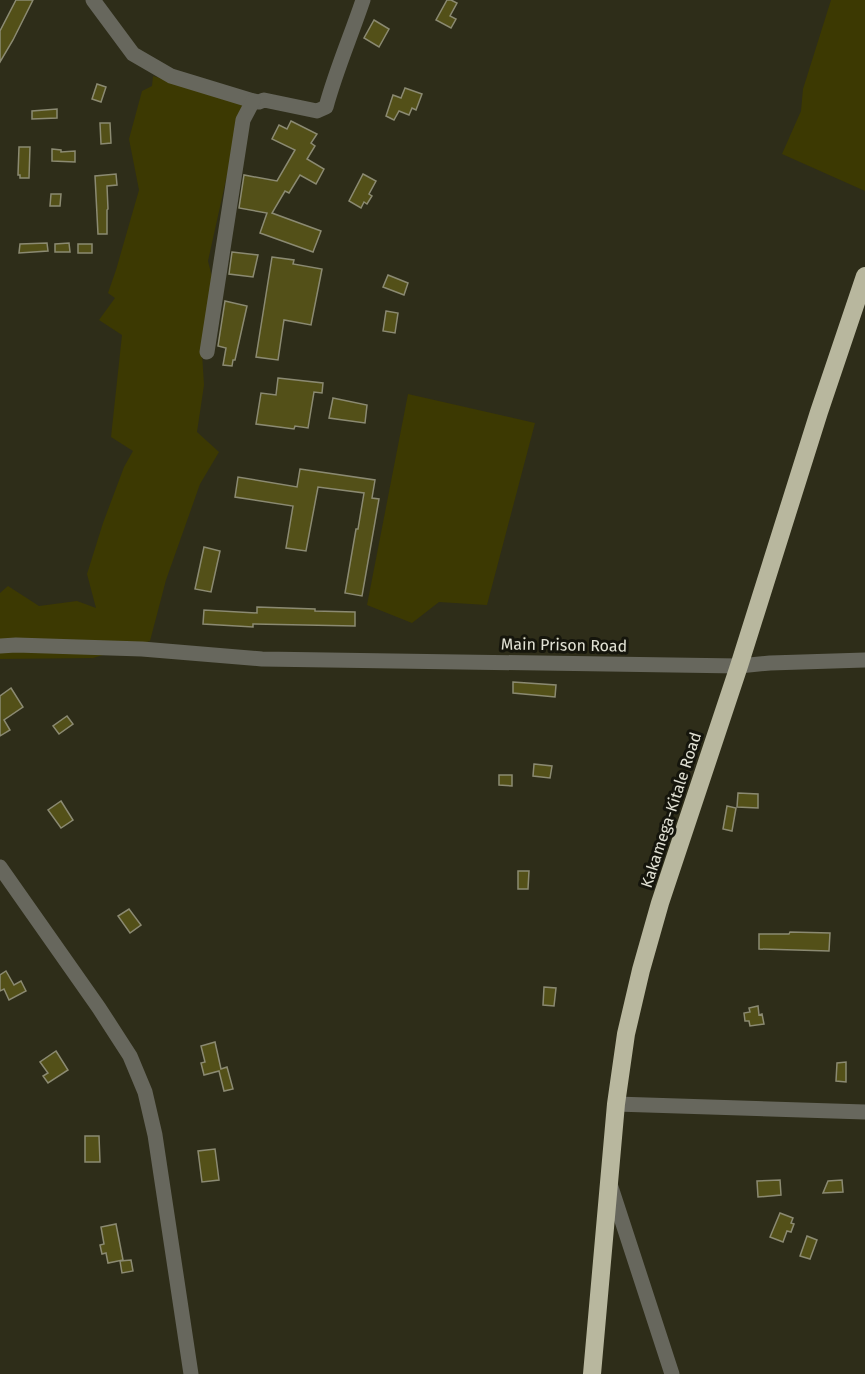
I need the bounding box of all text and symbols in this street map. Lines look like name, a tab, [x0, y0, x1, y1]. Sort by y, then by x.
street label: Main Prison Road	[501, 634, 627, 656]
street label: Kakamega-Kitale Road	[637, 730, 705, 890]

